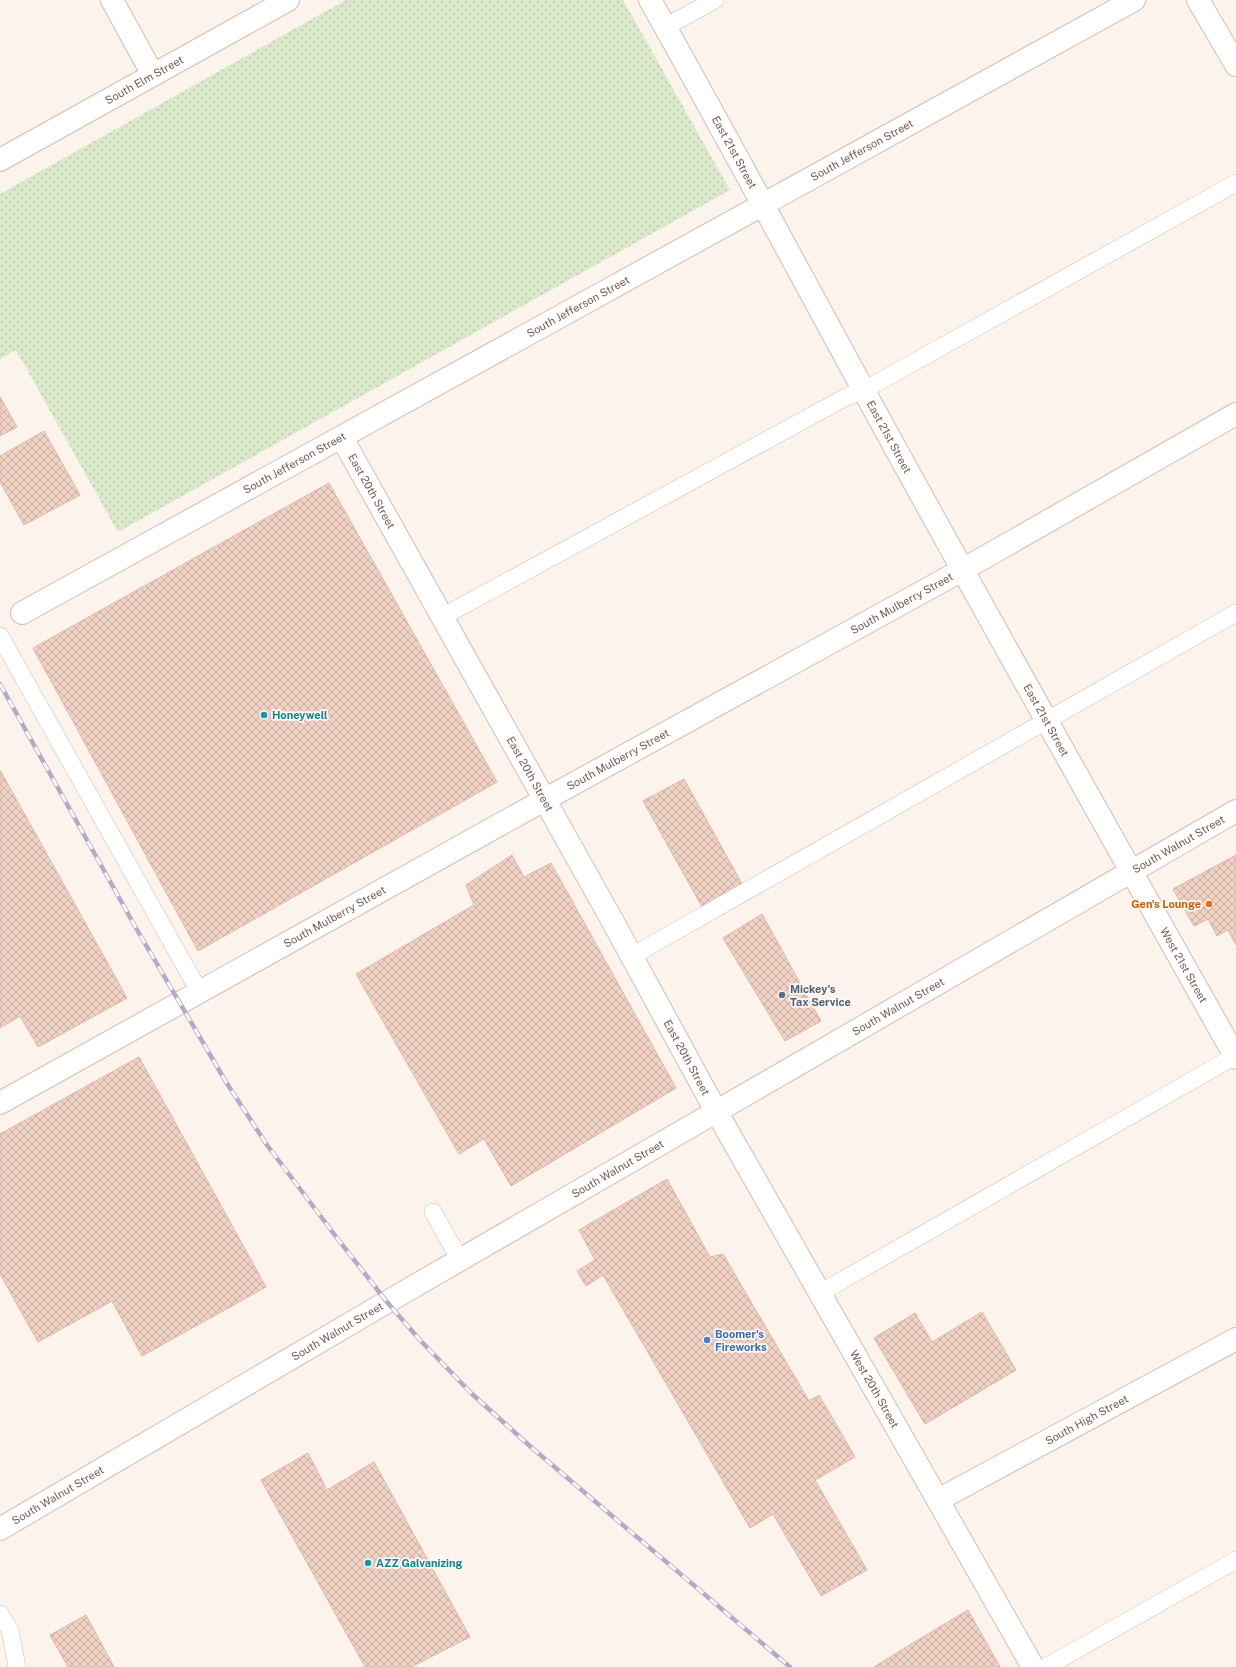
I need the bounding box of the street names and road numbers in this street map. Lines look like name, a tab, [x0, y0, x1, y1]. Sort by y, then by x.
street label: South Elm Street	[103, 53, 185, 106]
street label: East 21st Street	[710, 114, 759, 191]
street label: South Jefferson Street	[808, 117, 915, 183]
street label: South Jefferson Street	[525, 273, 632, 340]
street label: East 21st Street	[864, 398, 914, 475]
street label: South Jefferson Street	[241, 430, 348, 496]
street label: East 20th Street	[346, 452, 398, 531]
street label: South Mulberry Street	[848, 570, 955, 636]
street label: East 21st Street	[1021, 682, 1071, 758]
street label: South Mulberry Street	[565, 726, 671, 792]
street label: East 20th Street	[504, 734, 556, 813]
street label: South Walnut Street	[1130, 813, 1227, 876]
street label: South Mulberry Street	[281, 883, 388, 950]
street label: West 21st Street	[1158, 925, 1210, 1005]
street label: South Walnut Street	[850, 975, 946, 1038]
street label: East 20th Street	[662, 1018, 712, 1097]
street label: South Walnut Street	[569, 1137, 666, 1200]
street label: South Walnut Street	[289, 1300, 385, 1363]
street label: West 20th Street	[848, 1348, 901, 1430]
street label: South High Street	[1043, 1392, 1130, 1447]
street label: South Walnut Street	[10, 1464, 106, 1527]

